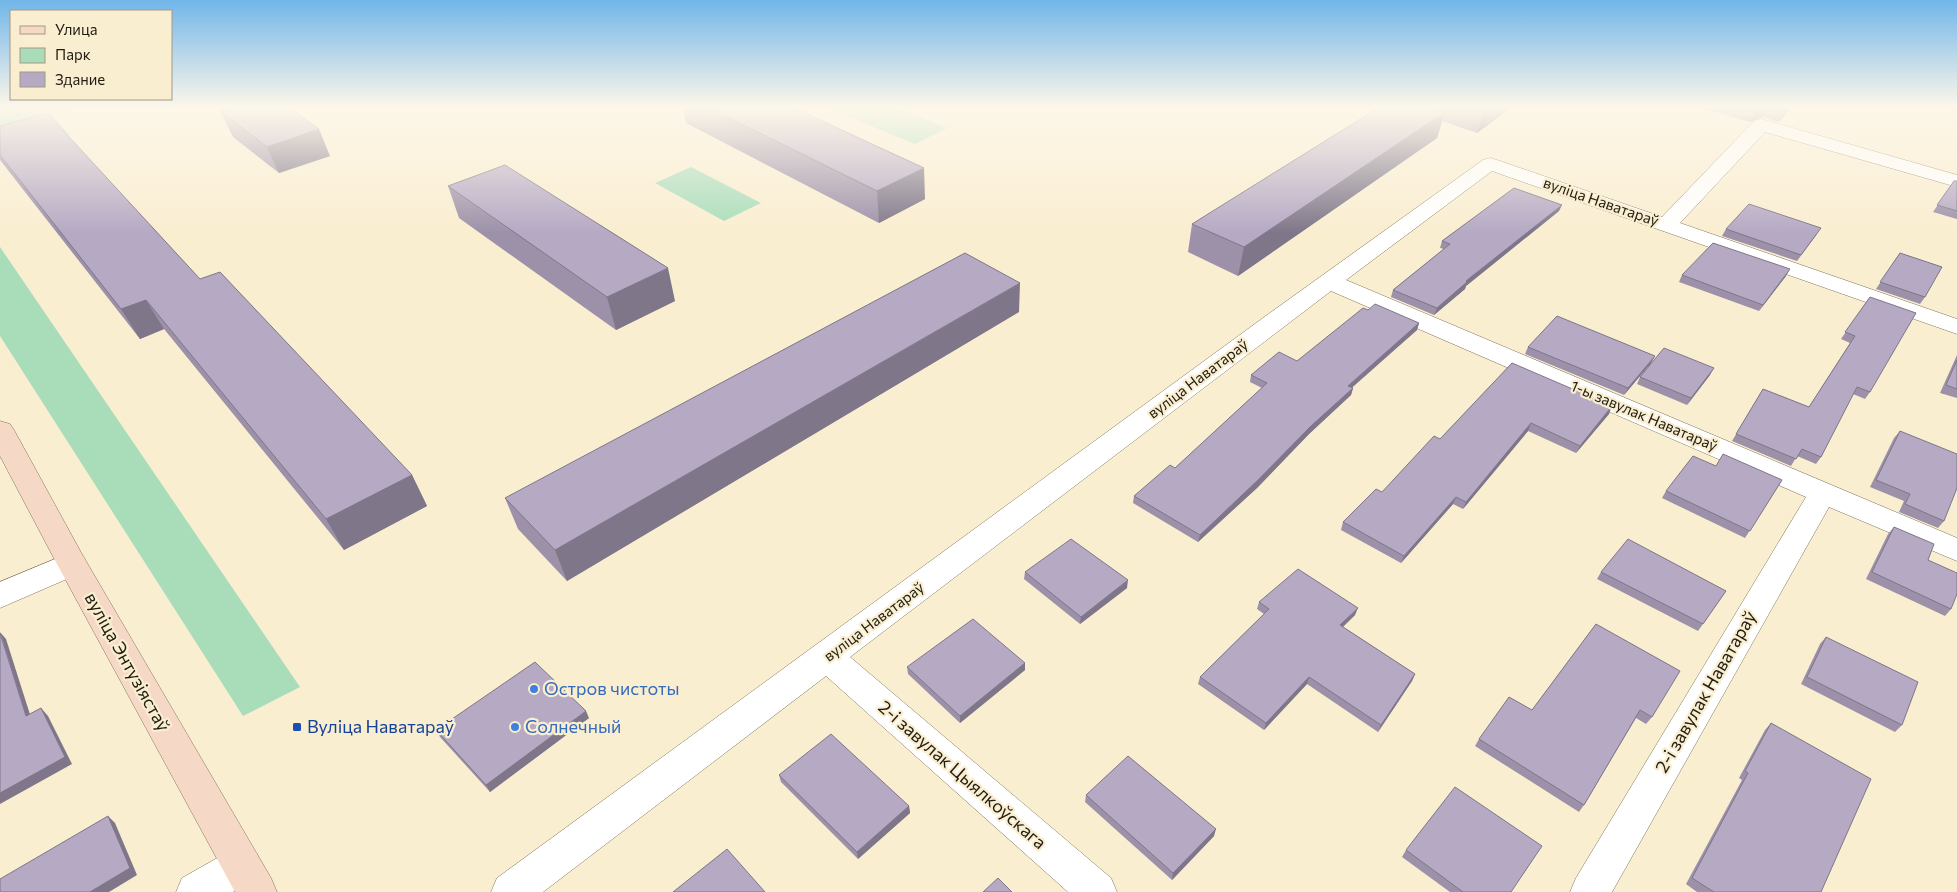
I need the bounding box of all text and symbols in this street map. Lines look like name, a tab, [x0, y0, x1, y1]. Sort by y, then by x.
legend	[10, 10, 172, 100]
text: Улица	[55, 20, 97, 38]
text: Парк	[55, 45, 91, 63]
text: Здание	[55, 70, 105, 88]
street label: вуліца Наватараў	[1541, 173, 1662, 229]
street label: вуліца Наватараў	[1144, 335, 1251, 422]
street label: 1-ы завулак Наватараў	[1568, 376, 1721, 454]
street label: вуліца Наватараў	[820, 578, 927, 665]
street label: вуліца Энтузіястаў	[81, 588, 175, 735]
street label: 2-і завулак Наватараў	[1650, 607, 1760, 776]
place label: Остров чистоты	[544, 677, 680, 699]
marker: Остров чистоты	[528, 683, 540, 695]
street label: 2-і завулак Цыялкоўскага	[874, 695, 1051, 853]
place label: Вуліца Наватараў	[307, 715, 454, 737]
place label: Солнечный	[525, 715, 621, 737]
marker: Вуліца Наватараў	[291, 721, 303, 733]
marker: Солнечный	[509, 721, 521, 733]

